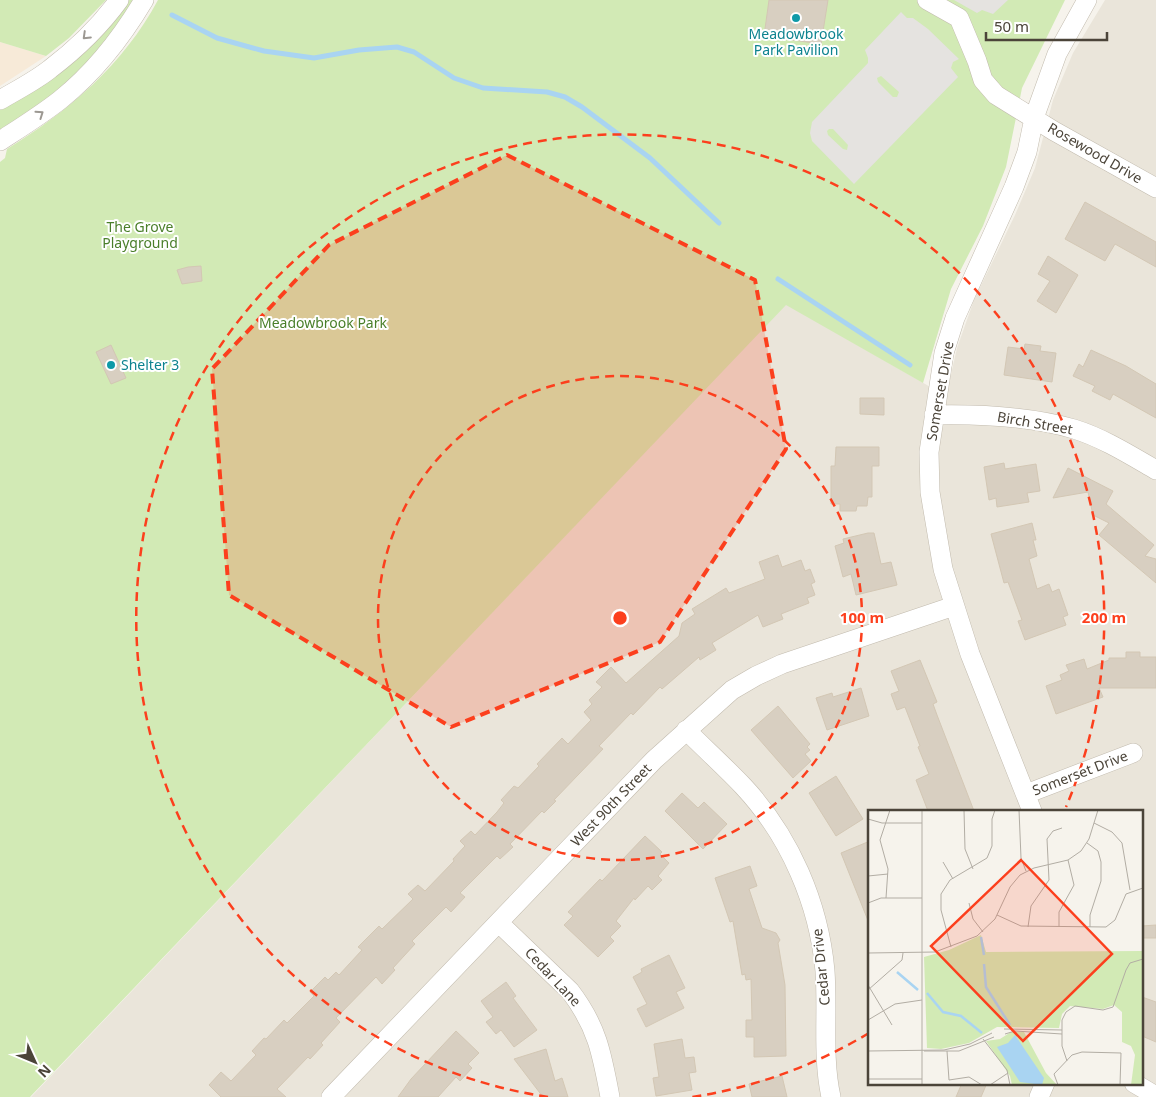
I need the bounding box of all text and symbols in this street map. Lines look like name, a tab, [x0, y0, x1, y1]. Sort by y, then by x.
scale bar	[986, 10, 1107, 42]
marker: Meadowbrook Park Pavilion	[790, 12, 802, 24]
text: 50 m	[994, 16, 1029, 36]
place label: Meadowbrook Park Pavilion	[749, 24, 844, 59]
one-way arrow	[83, 30, 92, 39]
one-way arrow	[35, 111, 44, 120]
street label: Rosewood Drive	[1044, 118, 1146, 187]
park label: The Grove Playground	[102, 217, 178, 252]
park label: Meadowbrook Park	[259, 313, 388, 332]
street label: Somerset Drive	[921, 340, 958, 442]
place label: Shelter 3	[121, 355, 179, 374]
marker: Shelter 3	[105, 359, 117, 371]
street label: Birch Street	[996, 407, 1074, 438]
text: 100 m	[840, 607, 884, 627]
text: 200 m	[1082, 607, 1126, 627]
centre of rings	[611, 609, 629, 627]
street label: Somerset Drive	[1029, 746, 1130, 799]
street label: West 90th Street	[566, 759, 655, 850]
inset map	[868, 810, 1144, 1084]
street label: Cedar Drive	[807, 928, 834, 1006]
street label: Cedar Lane	[521, 943, 586, 1010]
north arrow	[10, 1037, 60, 1087]
text: N	[34, 1061, 56, 1082]

